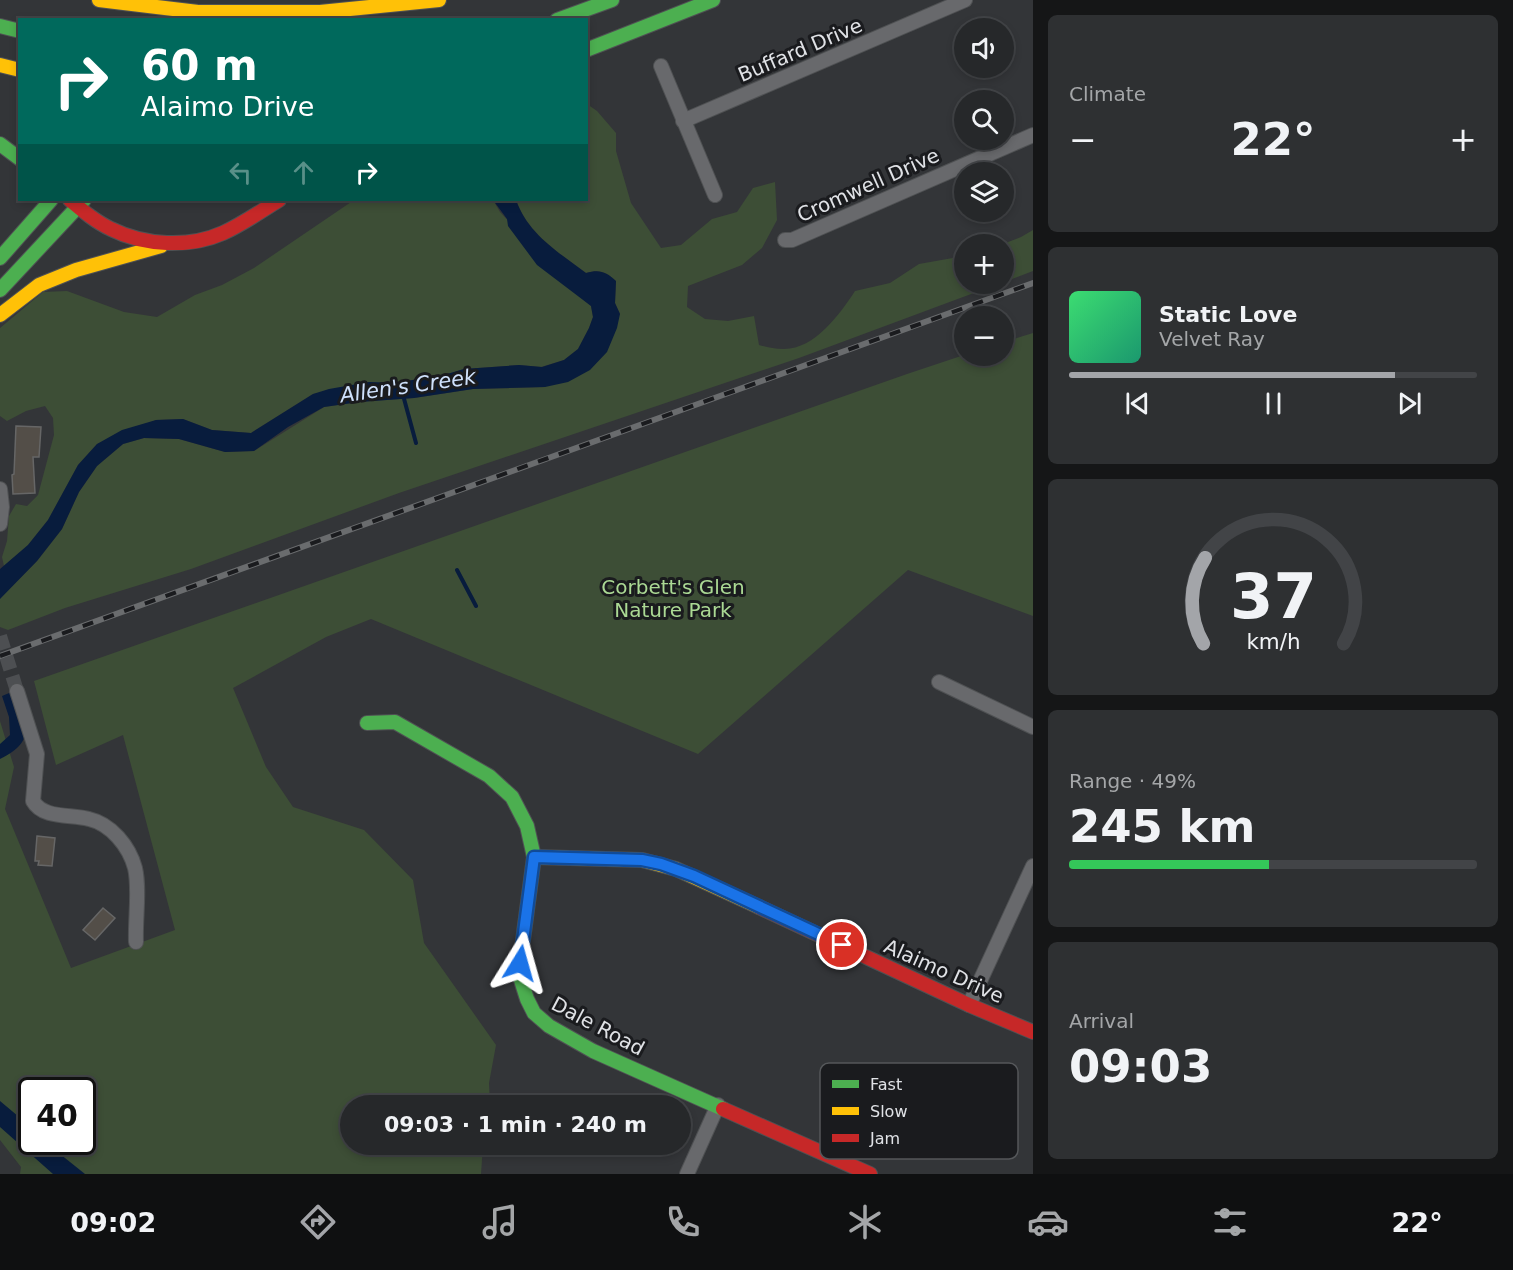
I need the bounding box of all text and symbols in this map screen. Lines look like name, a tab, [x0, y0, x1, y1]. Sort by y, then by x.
street label: Buffard Drive	[734, 13, 866, 87]
map controls	[954, 18, 1014, 366]
button: sound	[954, 18, 1014, 78]
text: 60 m	[141, 41, 258, 90]
icon: right	[42, 42, 120, 120]
text: Climate	[1069, 82, 1146, 106]
button: search	[954, 90, 1014, 150]
text: Alaimo Drive	[141, 91, 314, 122]
text: 22°	[1230, 113, 1316, 166]
text: −	[1069, 120, 1097, 159]
text: +	[1449, 120, 1477, 159]
street label: Cromwell Drive	[793, 143, 943, 227]
icon: left	[224, 156, 257, 189]
icon: ahead	[287, 156, 320, 189]
icon: right	[350, 156, 383, 189]
button: layers	[954, 162, 1014, 222]
button: +	[954, 234, 1014, 294]
text: Static Love	[1159, 302, 1297, 327]
button: −	[954, 306, 1014, 366]
text: Velvet Ray	[1159, 327, 1265, 351]
water label: Allen's Creek	[337, 364, 478, 408]
icon: previous	[1121, 387, 1154, 420]
icon: pause	[1257, 387, 1290, 420]
icon: next	[1393, 387, 1426, 420]
text: 37	[1230, 560, 1316, 633]
park label: Corbett's Glen Nature Park	[601, 575, 745, 622]
text: km/h	[1246, 629, 1300, 654]
text: Range · 49%	[1069, 769, 1196, 793]
text: 245 km	[1069, 800, 1255, 853]
pin	[816, 919, 867, 970]
icon: arrive	[825, 928, 858, 961]
position arrow	[488, 931, 552, 995]
street label: Alaimo Drive	[880, 934, 1008, 1008]
street label: Dale Road	[547, 991, 649, 1061]
text: Arrival	[1069, 1009, 1134, 1033]
text: 09:03	[1069, 1040, 1212, 1093]
legend	[820, 1063, 1018, 1159]
text: Fast	[870, 1075, 902, 1094]
speed limit sign: 40	[18, 1077, 96, 1155]
text: Slow	[870, 1102, 907, 1121]
text: 09:03 · 1 min · 240 m	[384, 1112, 647, 1137]
text: Jam	[869, 1129, 900, 1148]
icon: directions	[297, 1201, 339, 1243]
icon: music	[479, 1201, 521, 1243]
icon: phone	[662, 1201, 704, 1243]
icon: climate	[844, 1201, 886, 1243]
icon: car	[1027, 1201, 1069, 1243]
icon: filters	[1209, 1201, 1251, 1243]
text: 09:02	[70, 1207, 156, 1238]
text: 22°	[1392, 1207, 1443, 1238]

